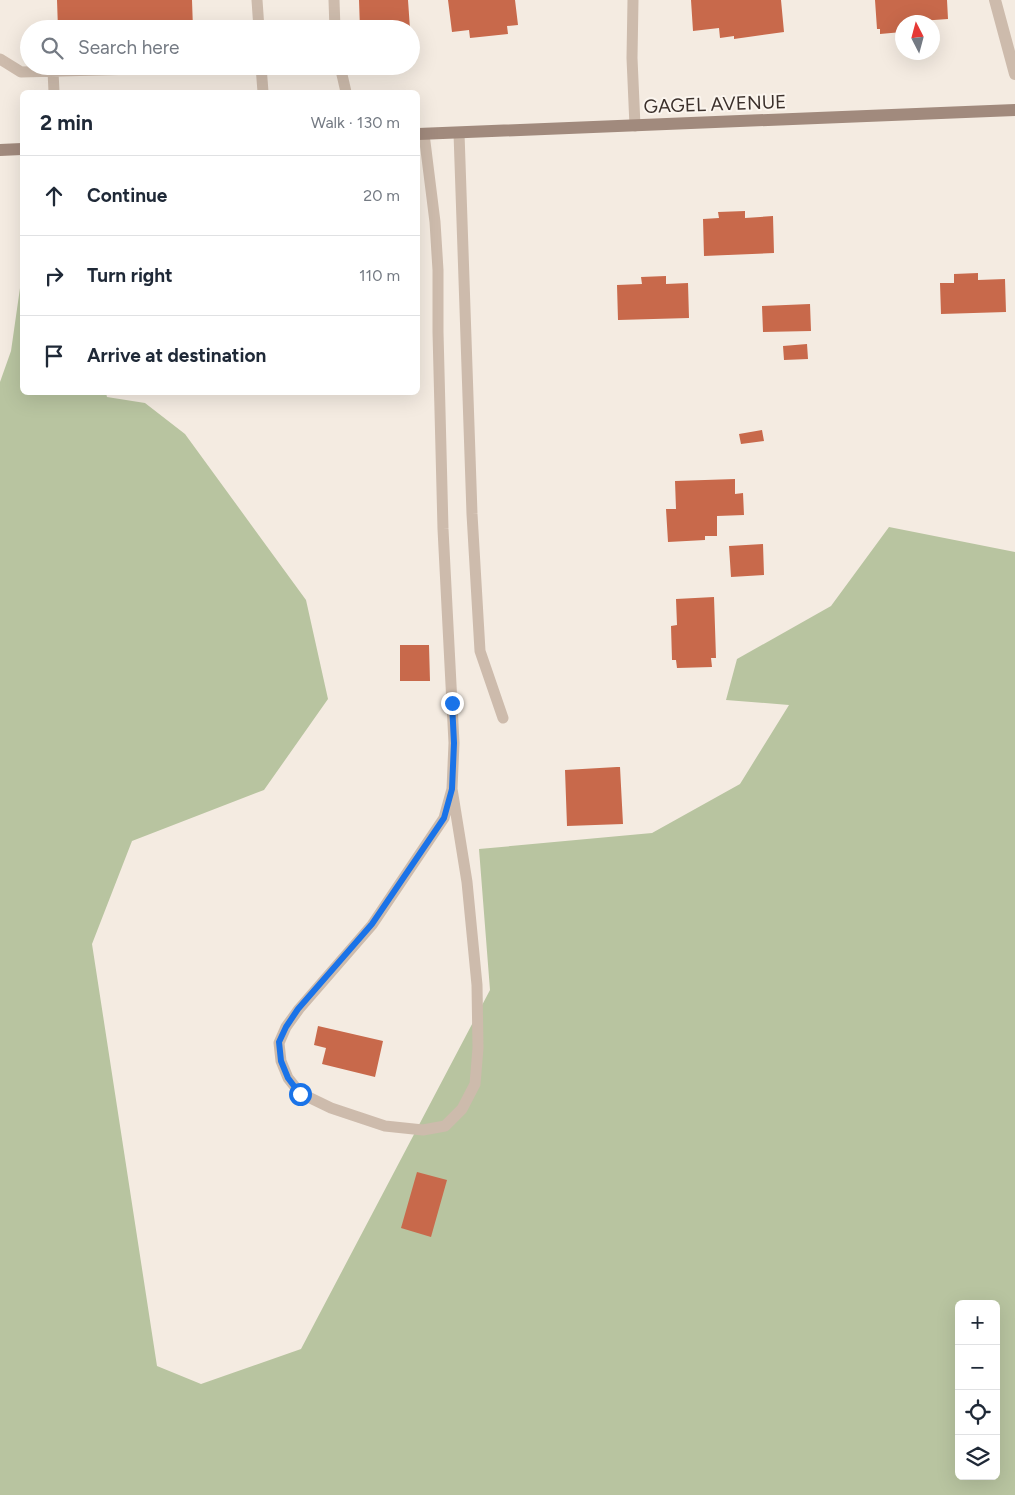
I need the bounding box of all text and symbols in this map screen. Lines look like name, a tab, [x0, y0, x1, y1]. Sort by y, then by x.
north arrow	[895, 15, 940, 60]
search box	[20, 20, 420, 75]
icon: search	[38, 34, 66, 62]
text: Search here	[78, 36, 180, 59]
street label: GAGEL AVENUE	[643, 90, 787, 118]
text: 2 min	[40, 110, 93, 135]
text: Walk · 130 m	[311, 113, 400, 132]
icon: ahead	[40, 182, 68, 210]
text: Continue	[87, 184, 167, 207]
text: 20 m	[363, 186, 400, 205]
icon: right	[40, 262, 68, 290]
text: Turn right	[87, 264, 173, 287]
text: 110 m	[359, 266, 400, 285]
icon: arrive	[40, 342, 68, 370]
text: Arrive at destination	[87, 344, 266, 367]
route end	[441, 692, 464, 715]
route start	[289, 1083, 312, 1106]
map controls	[955, 1300, 1000, 1480]
button: +	[955, 1300, 1000, 1345]
button: −	[955, 1345, 1000, 1390]
button: locate	[955, 1390, 1000, 1435]
button: layers	[955, 1435, 1000, 1480]

